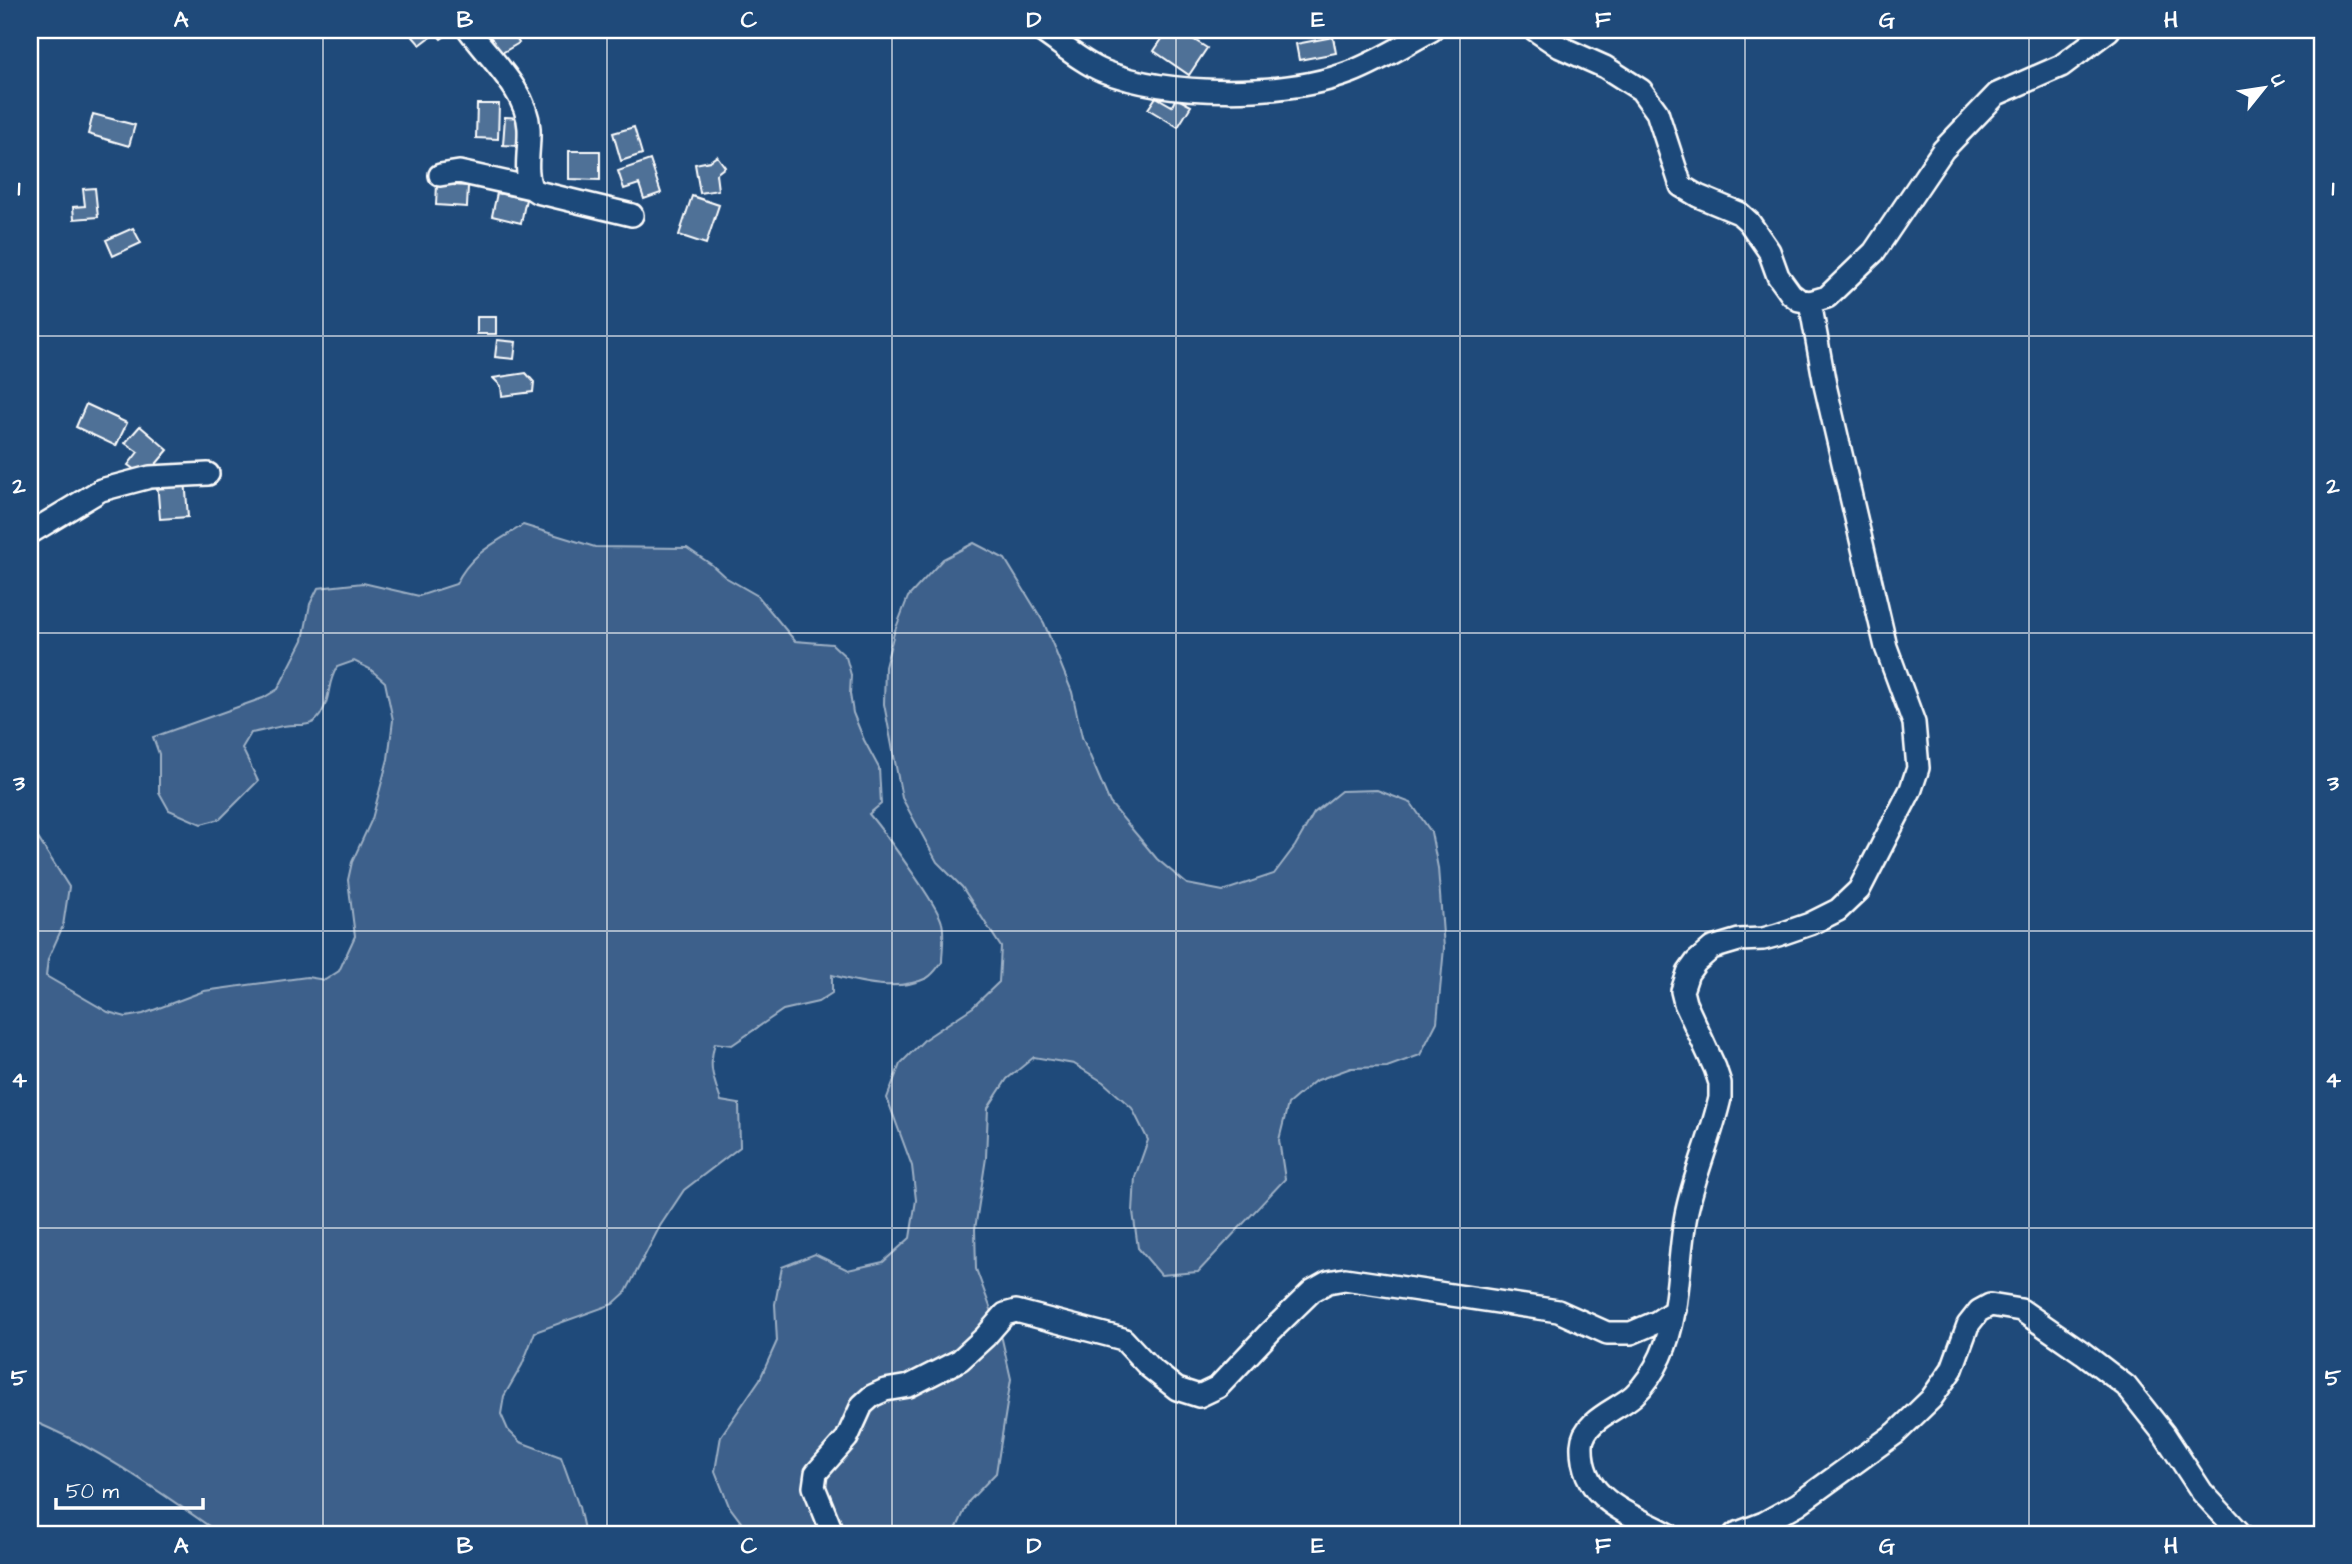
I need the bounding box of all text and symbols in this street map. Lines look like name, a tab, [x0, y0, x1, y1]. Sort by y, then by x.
text: A	[174, 4, 189, 36]
text: B	[457, 4, 474, 36]
text: C	[741, 4, 758, 36]
text: D	[1027, 4, 1042, 36]
text: E	[1311, 4, 1325, 36]
text: F	[1595, 4, 1612, 36]
text: G	[1879, 4, 1895, 36]
text: H	[2164, 4, 2178, 36]
north arrow	[2230, 52, 2300, 122]
text: U	[2263, 69, 2292, 92]
text: 1	[18, 172, 21, 204]
text: 1	[2332, 172, 2335, 204]
text: 2	[11, 470, 26, 502]
text: 2	[2325, 470, 2340, 502]
text: 3	[12, 767, 25, 799]
text: 3	[2326, 767, 2339, 799]
text: 4	[11, 1064, 27, 1096]
text: 4	[2325, 1064, 2341, 1096]
text: 5	[11, 1362, 28, 1394]
text: 5	[2325, 1362, 2342, 1394]
scale bar	[56, 1466, 203, 1510]
text: 50 m	[66, 1477, 120, 1506]
text: A	[174, 1530, 189, 1562]
text: B	[457, 1530, 474, 1562]
text: C	[741, 1530, 758, 1562]
text: D	[1027, 1530, 1042, 1562]
text: E	[1311, 1530, 1325, 1562]
text: F	[1595, 1530, 1612, 1562]
text: G	[1879, 1530, 1895, 1562]
text: H	[2164, 1530, 2178, 1562]

